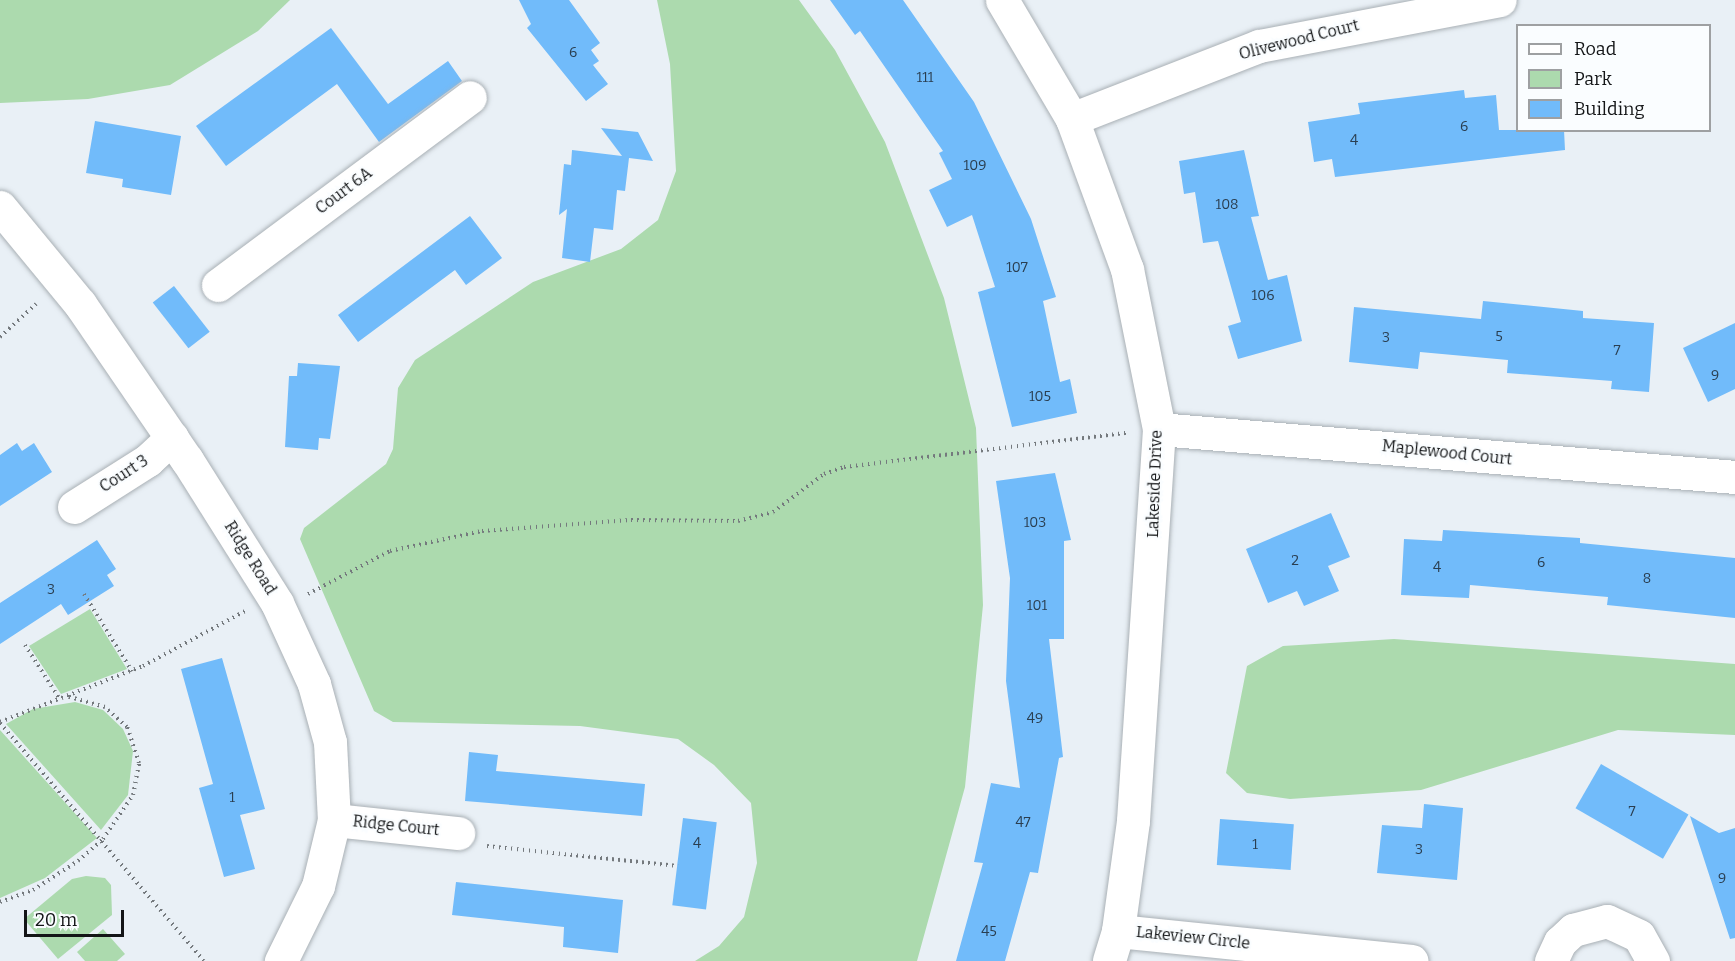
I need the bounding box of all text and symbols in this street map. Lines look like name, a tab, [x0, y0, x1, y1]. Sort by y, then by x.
street label: Olivewood Court	[1237, 16, 1361, 64]
legend	[1516, 24, 1711, 132]
text: Road	[1574, 38, 1616, 60]
house number: 6	[569, 45, 577, 61]
text: Park	[1574, 68, 1612, 90]
house number: 111	[916, 70, 934, 86]
text: Building	[1574, 98, 1645, 120]
house number: 6	[1460, 119, 1468, 135]
house number: 4	[1350, 133, 1358, 149]
house number: 109	[964, 158, 986, 174]
street label: Court 6A	[312, 164, 376, 218]
house number: 108	[1215, 197, 1239, 213]
house number: 107	[1006, 260, 1028, 276]
house number: 106	[1252, 288, 1274, 304]
house number: 5	[1495, 329, 1503, 345]
house number: 3	[1382, 330, 1390, 346]
house number: 7	[1613, 343, 1621, 359]
house number: 9	[1711, 368, 1719, 384]
house number: 105	[1029, 389, 1051, 405]
street label: Lakeside Drive	[1144, 430, 1166, 538]
street label: Maplewood Court	[1381, 437, 1513, 469]
street label: Court 3	[96, 451, 152, 497]
house number: 103	[1024, 515, 1046, 531]
street label: Ridge Road	[220, 518, 280, 598]
house number: 2	[1291, 553, 1299, 569]
house number: 6	[1537, 555, 1545, 571]
house number: 4	[1433, 560, 1441, 576]
house number: 8	[1643, 571, 1651, 587]
house number: 3	[47, 582, 55, 598]
house number: 101	[1027, 598, 1047, 614]
house number: 49	[1027, 711, 1043, 727]
house number: 1	[229, 790, 235, 806]
house number: 7	[1628, 804, 1636, 820]
street label: Ridge Court	[352, 812, 440, 840]
house number: 47	[1015, 815, 1031, 831]
house number: 4	[693, 836, 701, 852]
house number: 1	[1252, 837, 1258, 853]
house number: 3	[1415, 842, 1423, 858]
house number: 9	[1718, 871, 1726, 887]
scale bar	[27, 898, 128, 936]
text: 20 m	[35, 909, 77, 931]
street label: Lakeview Circle	[1135, 922, 1251, 954]
house number: 45	[981, 924, 997, 940]

